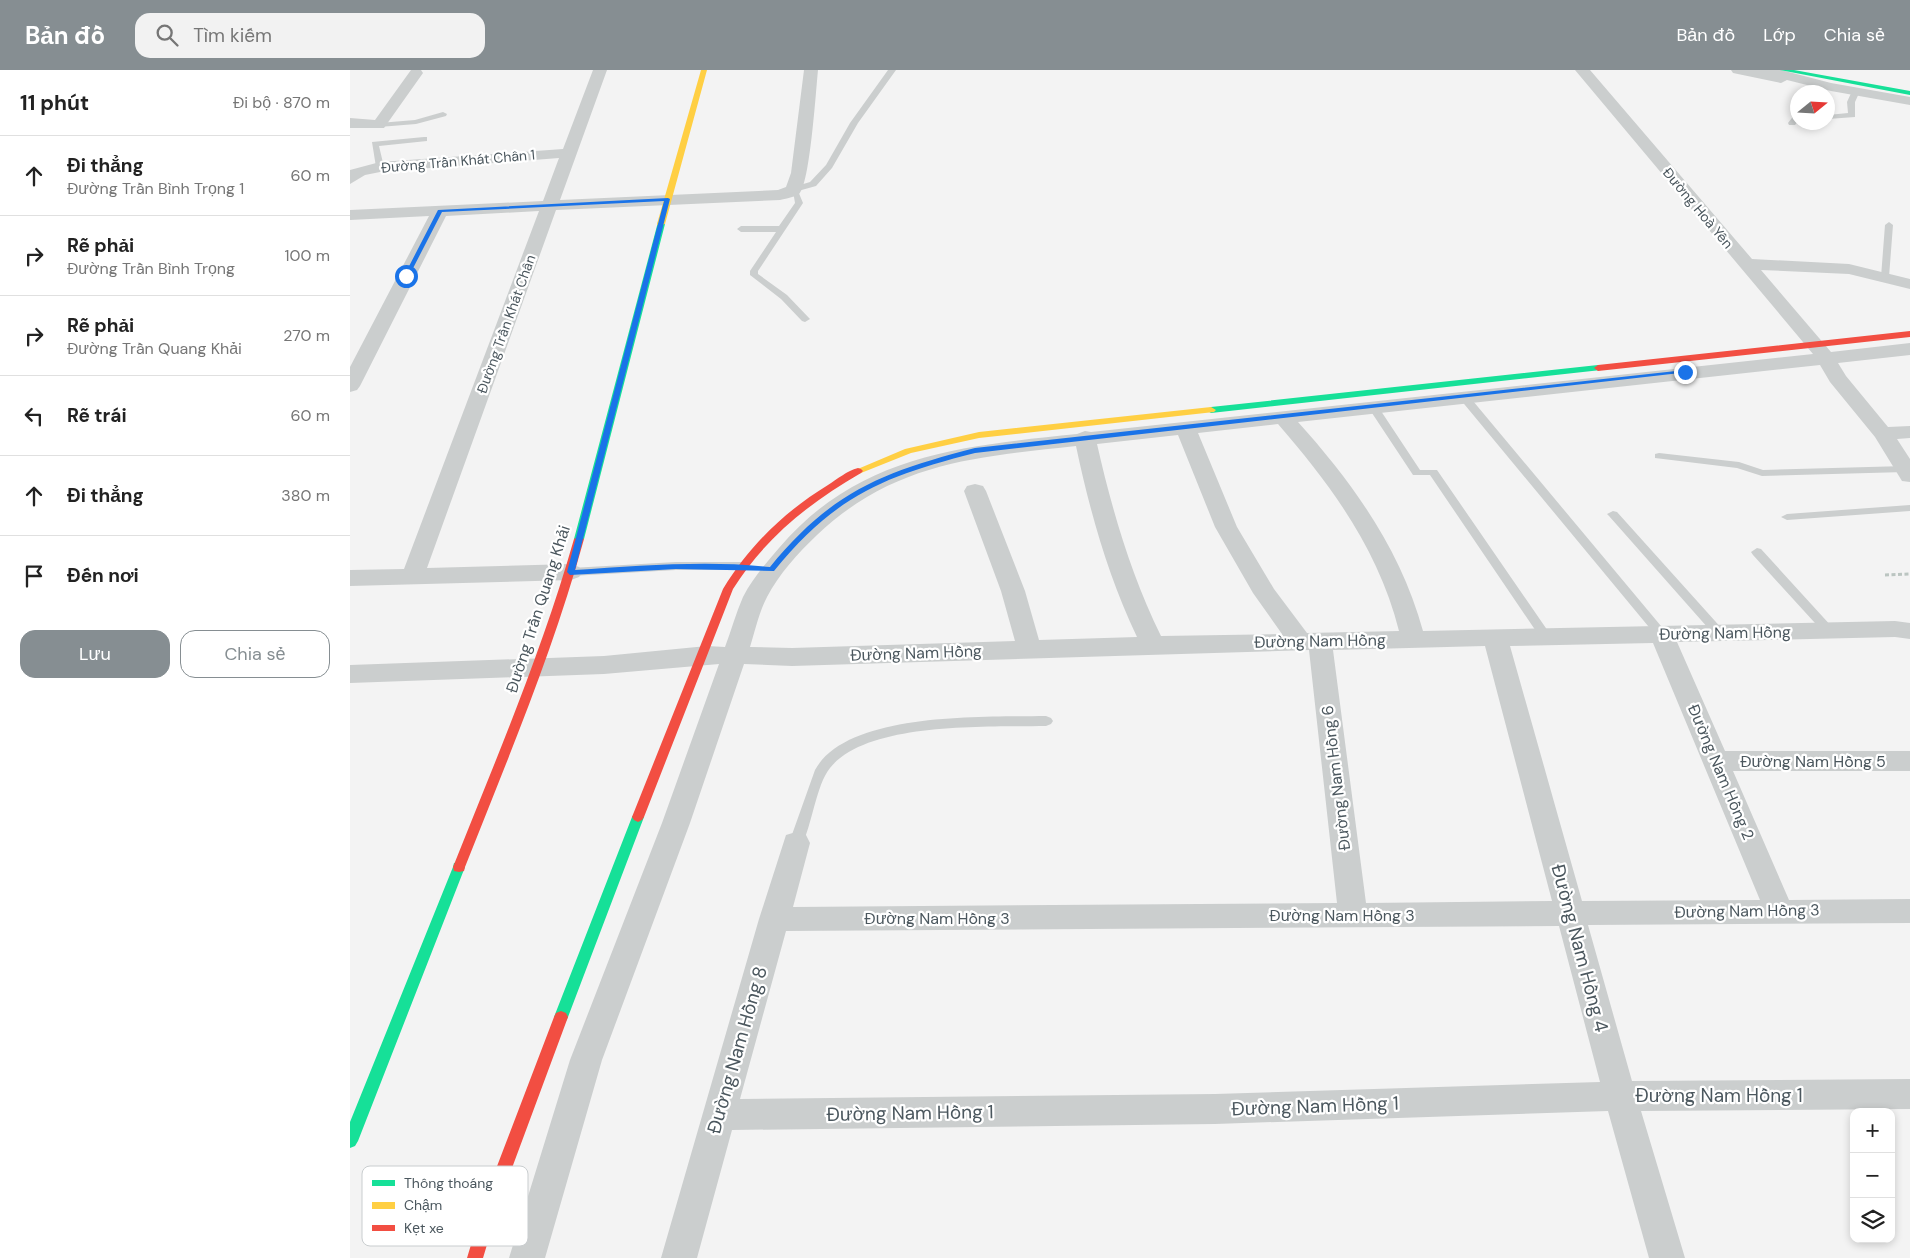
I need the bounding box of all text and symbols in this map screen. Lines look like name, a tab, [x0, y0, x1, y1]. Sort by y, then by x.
search box	[135, 13, 485, 58]
text: Bản đồ	[25, 20, 105, 51]
icon: search	[153, 21, 181, 49]
text: Tìm kiếm	[193, 23, 272, 48]
text: Bản đồ	[1676, 23, 1735, 47]
text: Lớp	[1763, 23, 1796, 47]
text: Chia sẻ	[1824, 23, 1885, 47]
north arrow	[1790, 85, 1835, 130]
text: 11 phút	[20, 89, 89, 117]
text: Đi bộ · 870 m	[233, 92, 330, 113]
street label: Đường Trần Khát Chân 1	[380, 145, 536, 177]
text: Đi thẳng	[67, 153, 144, 178]
icon: ahead	[20, 162, 48, 190]
street label: Đường Hoà Yên	[1659, 164, 1737, 252]
text: 60 m	[290, 165, 330, 186]
text: Đường Trần Bình Trọng 1	[67, 178, 244, 199]
text: Rẽ phải	[67, 233, 134, 258]
icon: right	[20, 242, 48, 270]
text: 100 m	[285, 245, 330, 266]
street label: Đường Trần Khát Chân	[473, 252, 539, 396]
text: Đường Trần Bình Trọng	[67, 258, 235, 279]
route start	[395, 265, 418, 288]
text: Rẽ phải	[67, 313, 134, 338]
icon: right	[20, 322, 48, 350]
text: 270 m	[283, 325, 330, 346]
text: Đường Trần Quang Khải	[67, 338, 242, 359]
route end	[1674, 361, 1697, 384]
icon: left	[20, 402, 48, 430]
text: Rẽ trái	[67, 403, 127, 428]
text: 60 m	[290, 405, 330, 426]
icon: ahead	[20, 482, 48, 510]
text: Đi thẳng	[67, 483, 144, 508]
text: 380 m	[281, 485, 330, 506]
street label: Đường Trần Quang Khải	[501, 523, 575, 695]
icon: arrive	[20, 562, 48, 590]
text: Đến nơi	[67, 563, 139, 588]
street label: Đường Nam Hồng	[1659, 621, 1791, 645]
street label: Đường Nam Hồng	[1254, 629, 1386, 653]
button: Lưu	[20, 630, 170, 678]
button: Chia sẻ	[180, 630, 330, 678]
street label: Đường Nam Hồng	[850, 640, 982, 666]
street label: Đường Nam Hồng 2	[1683, 701, 1759, 843]
street label: Đường Nam Hồng 6	[1317, 704, 1355, 852]
street label: Đường Nam Hồng 5	[1740, 751, 1886, 772]
street label: Đường Nam Hồng 4	[1546, 861, 1614, 1035]
street label: Đường Nam Hồng 3	[1674, 899, 1820, 923]
street label: Đường Nam Hồng 3	[1269, 905, 1415, 926]
street label: Đường Nam Hồng 3	[864, 908, 1010, 929]
street label: Đường Nam Hồng 8	[701, 963, 773, 1137]
street label: Đường Nam Hồng 1	[1635, 1083, 1803, 1108]
street label: Đường Nam Hồng 1	[1231, 1091, 1399, 1121]
street label: Đường Nam Hồng 1	[826, 1099, 994, 1127]
map controls	[1850, 1108, 1895, 1243]
button: +	[1850, 1108, 1895, 1153]
button: −	[1850, 1153, 1895, 1198]
legend	[362, 1166, 528, 1246]
text: Thông thoáng	[404, 1174, 493, 1192]
text: Chậm	[404, 1196, 442, 1214]
button: layers	[1850, 1198, 1895, 1243]
text: Kẹt xe	[404, 1219, 444, 1237]

